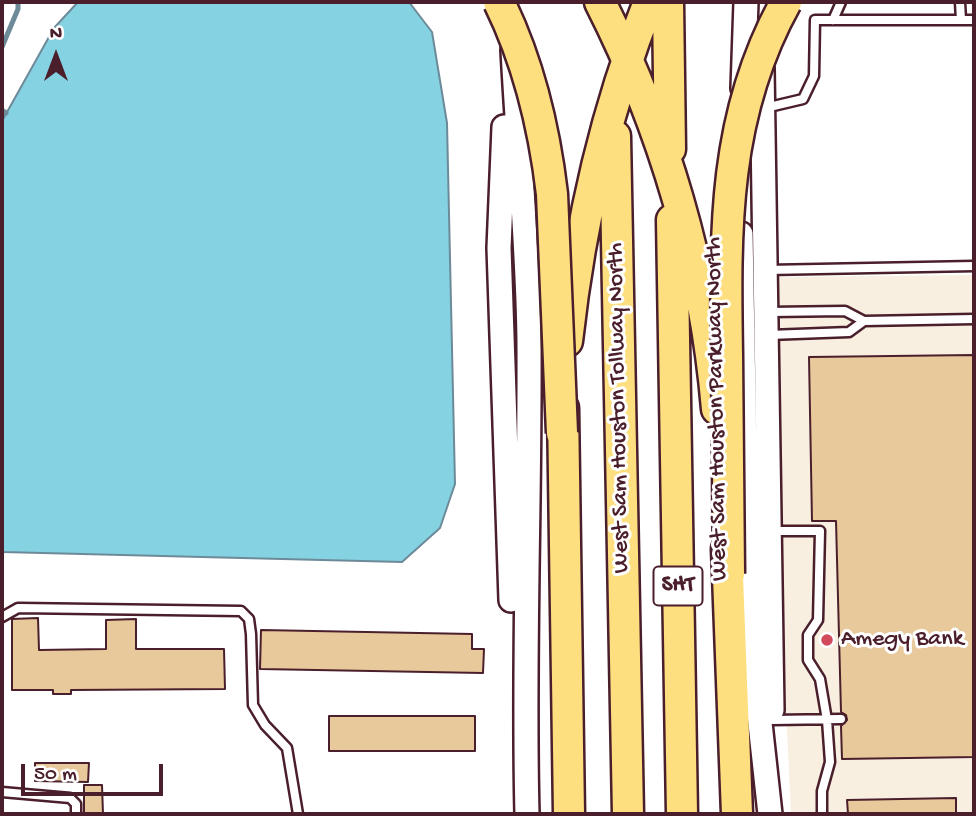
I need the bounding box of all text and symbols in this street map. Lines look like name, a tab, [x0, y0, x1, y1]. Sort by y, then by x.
north arrow	[21, 21, 91, 91]
text: N	[50, 23, 62, 46]
street label: West Sam Houston Parkway North	[701, 237, 735, 581]
street label: West Sam Houston Tollway North	[603, 242, 637, 574]
road number: SHT	[654, 566, 702, 606]
place label: Amegy Bank	[841, 626, 963, 654]
marker: Amegy Bank	[819, 632, 835, 648]
scale bar	[24, 750, 166, 794]
text: 50 m	[34, 763, 77, 788]

